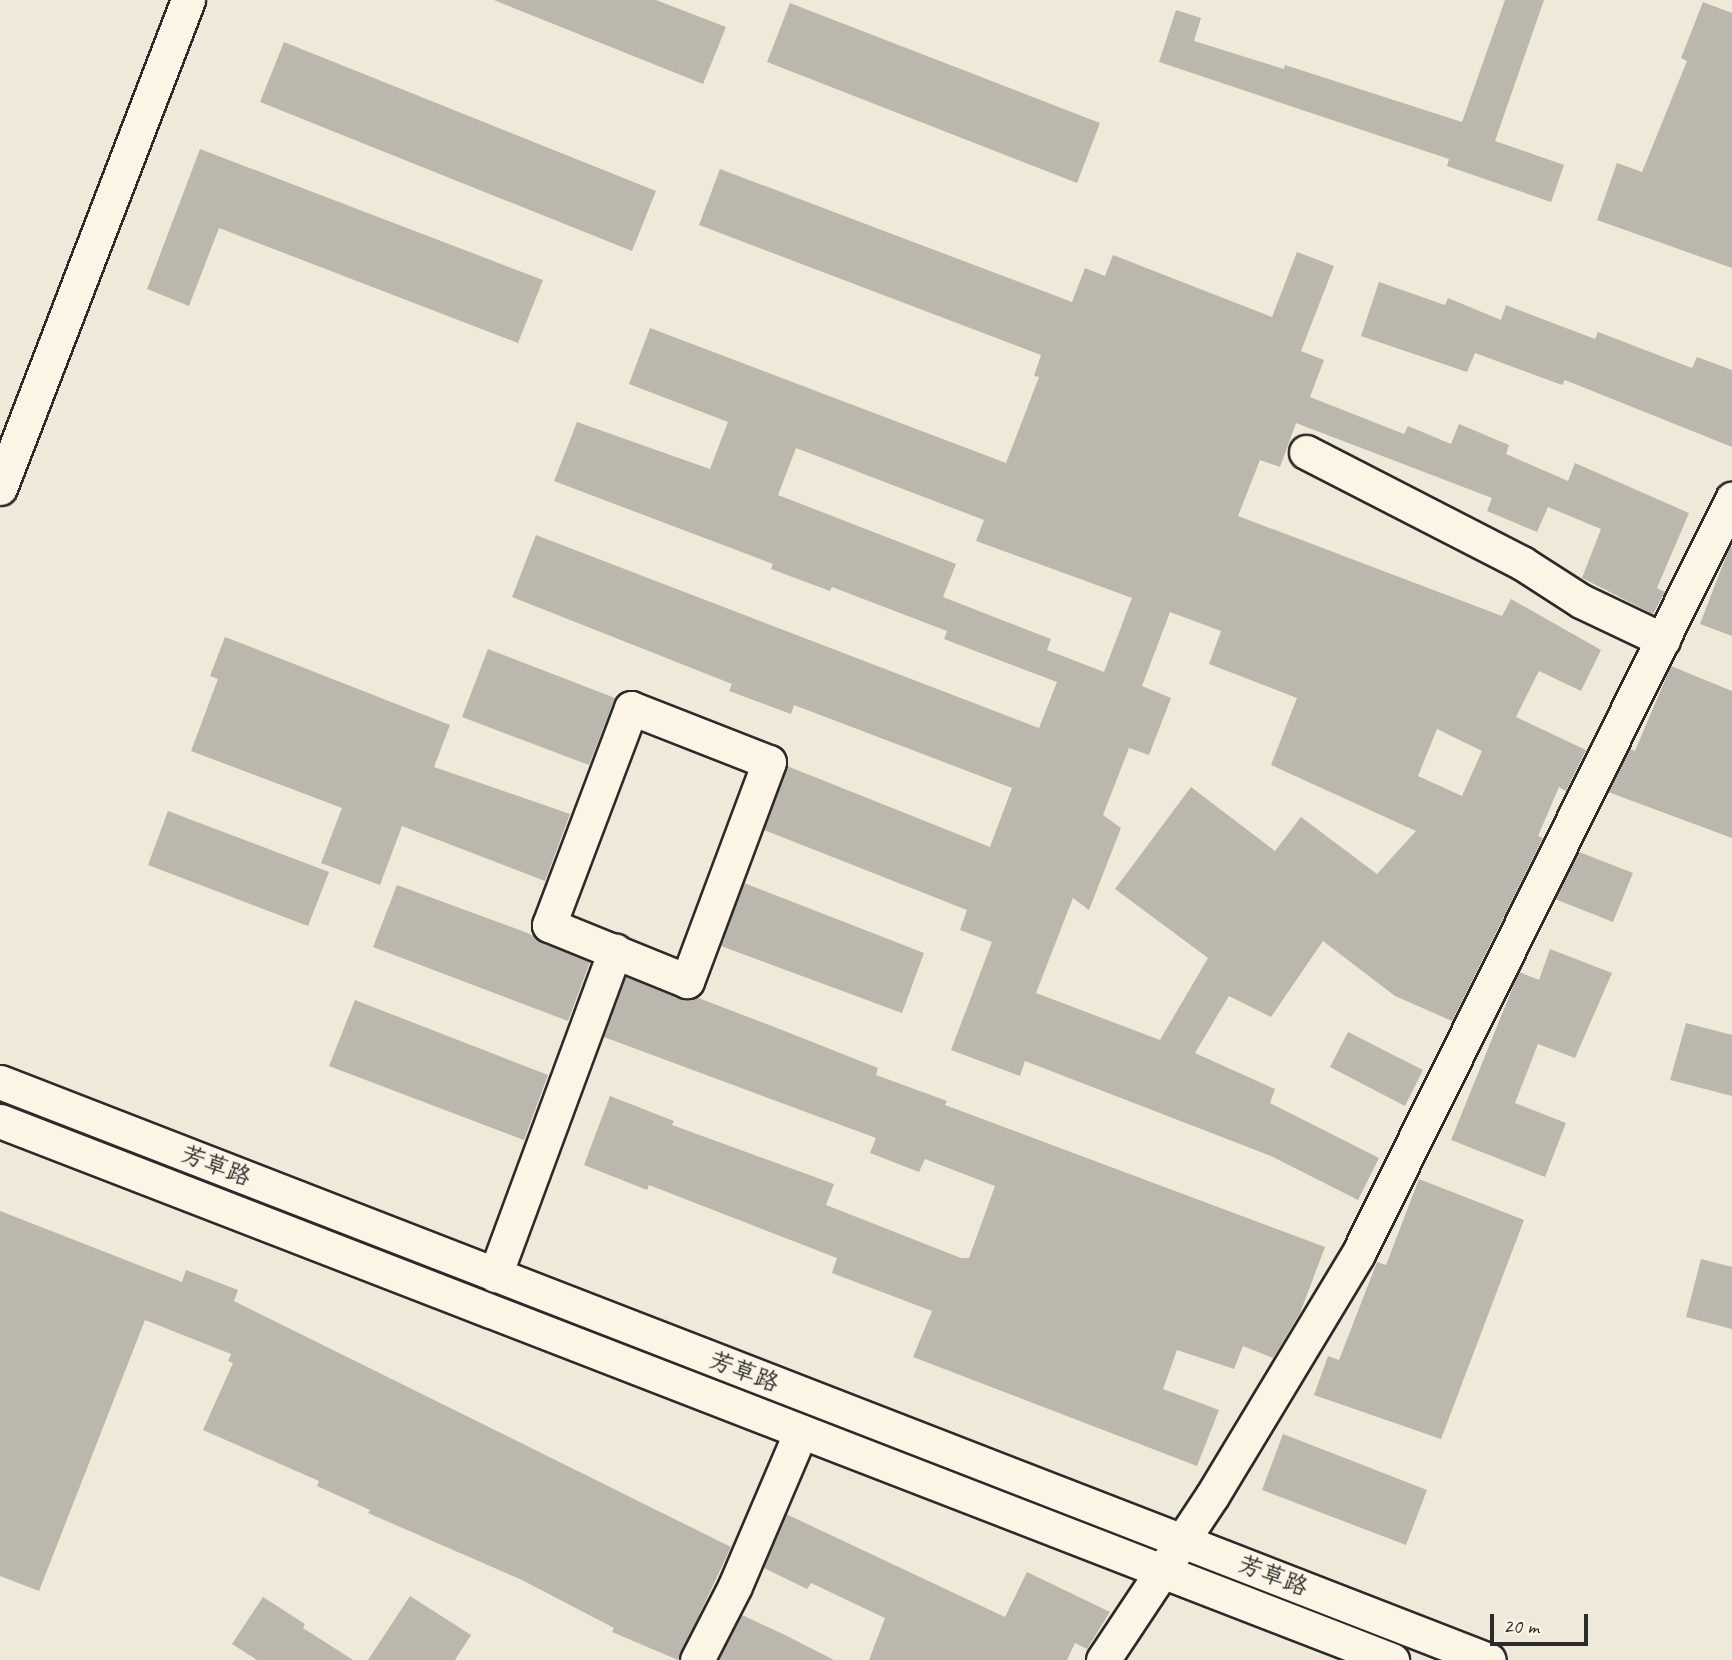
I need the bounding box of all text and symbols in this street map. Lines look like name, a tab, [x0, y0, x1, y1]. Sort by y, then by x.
street label: 芳草路	[177, 1140, 255, 1192]
street label: 芳草路	[705, 1346, 783, 1398]
street label: 芳草路	[1234, 1550, 1312, 1602]
scale bar	[1494, 1600, 1592, 1644]
text: 20 m	[1503, 1613, 1539, 1639]

